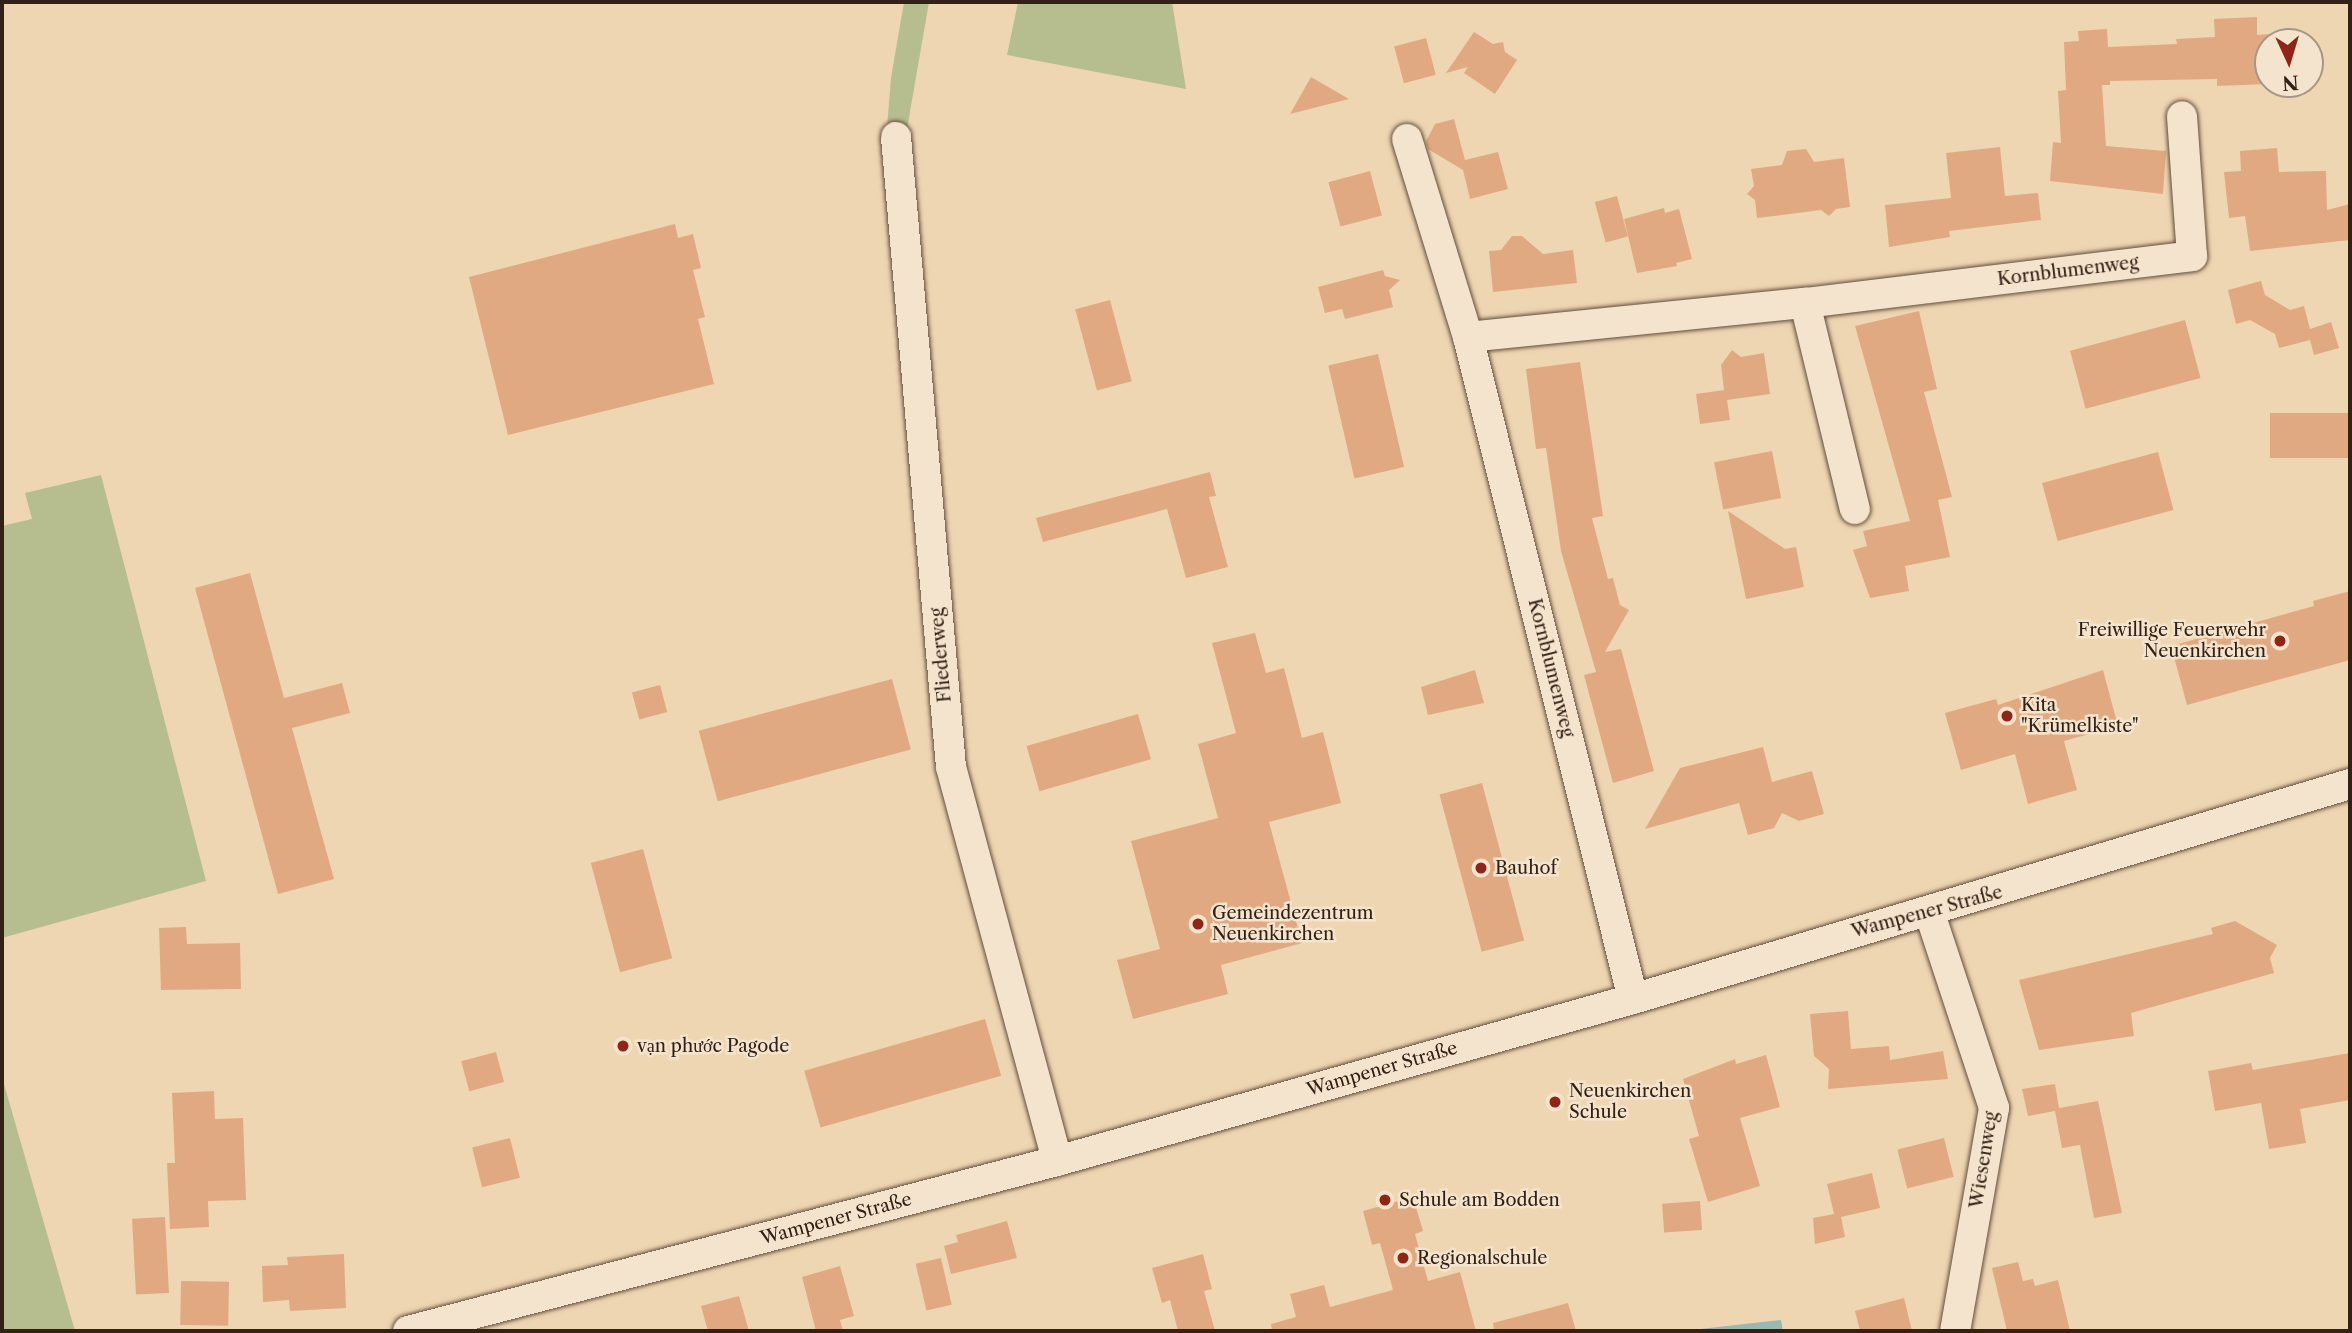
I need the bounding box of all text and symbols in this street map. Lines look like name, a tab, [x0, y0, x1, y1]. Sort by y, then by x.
north arrow	[2254, 28, 2324, 98]
text: N	[2281, 70, 2299, 94]
street label: Kornblumenweg	[1996, 252, 2140, 290]
street label: Kornblumenweg	[1523, 596, 1579, 740]
street label: Fliederweg	[926, 607, 956, 703]
place label: Freiwillige Feuerwehr Neuenkirchen	[2078, 620, 2266, 662]
marker: Freiwillige Feuerwehr Neuenkirchen	[2272, 633, 2288, 649]
place label: Kita "Krümelkiste"	[2021, 695, 2139, 738]
marker: Kita "Krümelkiste"	[1999, 708, 2015, 724]
place label: Bauhof	[1495, 857, 1557, 879]
marker: Bauhof	[1473, 860, 1489, 876]
street label: Wampener Straße	[1849, 881, 2005, 943]
place label: Gemeindezentrum Neuenkirchen	[1212, 903, 1374, 946]
marker: Gemeindezentrum Neuenkirchen	[1190, 916, 1206, 932]
place label: vạn phước Pagode	[637, 1035, 789, 1057]
street label: Wampener Straße	[1304, 1037, 1460, 1101]
marker: vạn phước Pagode	[615, 1038, 631, 1054]
place label: Neuenkirchen Schule	[1569, 1081, 1691, 1124]
marker: Neuenkirchen Schule	[1547, 1094, 1563, 1110]
street label: Wiesenweg	[1966, 1110, 2002, 1210]
street label: Wampener Straße	[758, 1188, 914, 1250]
place label: Schule am Bodden	[1399, 1189, 1560, 1211]
marker: Schule am Bodden	[1377, 1192, 1393, 1208]
place label: Regionalschule	[1417, 1247, 1547, 1269]
marker: Regionalschule	[1395, 1250, 1411, 1266]

